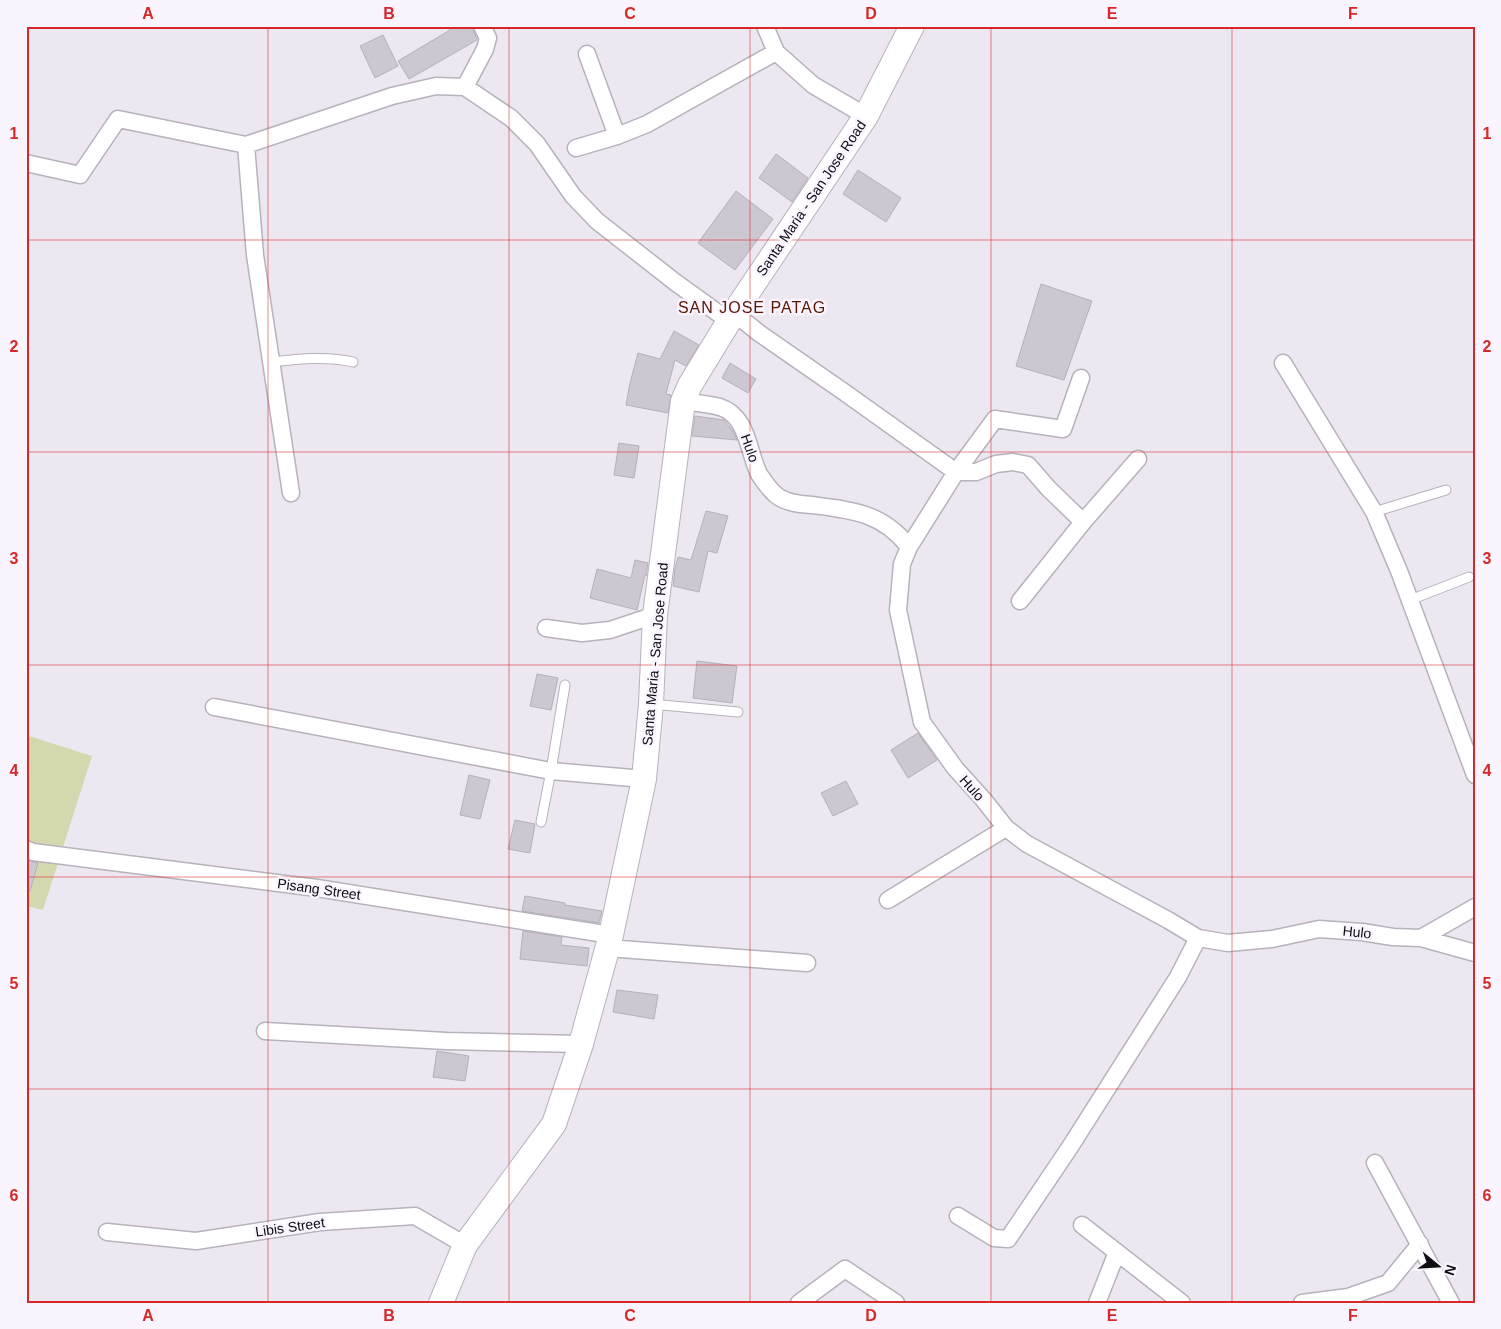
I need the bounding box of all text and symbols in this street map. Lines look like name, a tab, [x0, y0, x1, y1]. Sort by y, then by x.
text: A	[142, 5, 154, 22]
text: B	[383, 5, 395, 22]
text: C	[624, 5, 636, 22]
text: D	[865, 5, 877, 22]
text: E	[1107, 5, 1118, 22]
text: F	[1348, 5, 1358, 22]
street label: Santa Maria - San Jose Road	[753, 117, 869, 279]
text: 1	[10, 125, 19, 142]
text: 1	[1483, 125, 1492, 142]
district label: SAN JOSE PATAG	[678, 299, 826, 316]
text: 2	[10, 338, 19, 355]
text: 2	[1483, 338, 1492, 355]
street label: Hulo	[738, 432, 763, 464]
text: 3	[10, 550, 19, 567]
text: 3	[1483, 550, 1492, 567]
street label: Santa Maria - San Jose Road	[639, 562, 671, 746]
text: 4	[10, 762, 19, 779]
text: 4	[1483, 762, 1492, 779]
street label: Hulo	[956, 772, 988, 804]
street label: Pisang Street	[276, 875, 362, 903]
street label: Hulo	[1342, 923, 1372, 941]
text: 5	[10, 975, 19, 992]
text: 5	[1483, 975, 1492, 992]
text: 6	[10, 1187, 19, 1204]
text: 6	[1483, 1187, 1492, 1204]
street label: Libis Street	[254, 1214, 326, 1240]
north arrow	[1414, 1242, 1464, 1292]
text: N	[1441, 1263, 1460, 1277]
text: A	[142, 1307, 154, 1324]
text: B	[383, 1307, 395, 1324]
text: C	[624, 1307, 636, 1324]
text: D	[865, 1307, 877, 1324]
text: E	[1107, 1307, 1118, 1324]
text: F	[1348, 1307, 1358, 1324]

